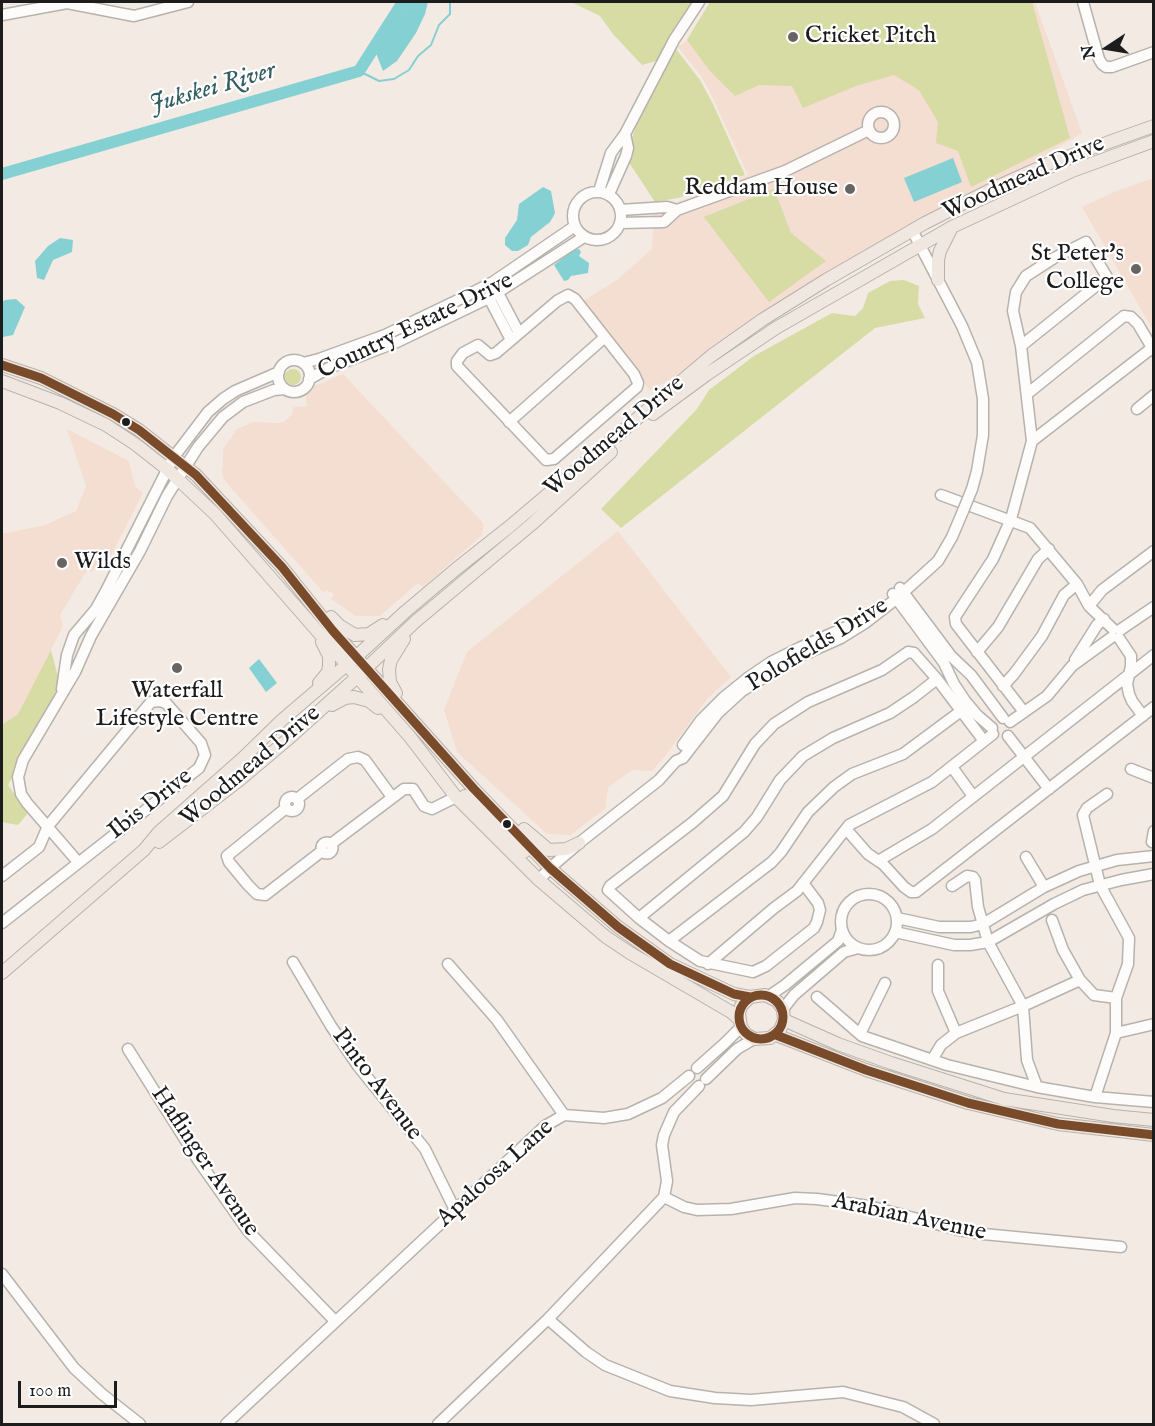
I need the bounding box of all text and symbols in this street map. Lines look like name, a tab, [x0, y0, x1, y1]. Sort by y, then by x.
north arrow	[1077, 18, 1137, 78]
place label: Cricket Pitch	[805, 23, 936, 51]
marker: Cricket Pitch	[786, 30, 800, 44]
text: N	[1078, 43, 1101, 61]
water label: Jukskei River	[146, 56, 280, 122]
street label: Woodmead Drive	[939, 130, 1109, 228]
place label: Reddam House	[684, 175, 838, 203]
marker: Reddam House	[843, 182, 857, 196]
place label: St Peter's College	[1031, 241, 1124, 297]
marker: St Peter's College	[1129, 262, 1143, 276]
street label: Country Estate Drive	[314, 267, 518, 387]
street label: Woodmead Drive	[539, 370, 691, 504]
unlabelled marker	[120, 416, 132, 428]
place label: Wilds	[74, 549, 131, 577]
marker: Wilds	[55, 556, 69, 570]
street label: Polofields Drive	[742, 593, 894, 699]
marker: Waterfall Lifestyle Centre	[170, 661, 184, 675]
place label: Waterfall Lifestyle Centre	[95, 678, 259, 734]
street label: Woodmead Drive	[175, 700, 327, 834]
street label: Ibis Drive	[103, 763, 199, 847]
unlabelled marker	[501, 818, 513, 830]
street label: Pinto Avenue	[325, 1023, 427, 1147]
street label: Haflinger Avenue	[143, 1082, 265, 1242]
street label: Apaloosa Lane	[432, 1114, 560, 1234]
street label: Arabian Avenue	[830, 1188, 988, 1248]
scale bar	[21, 1369, 120, 1407]
text: 100 m	[29, 1380, 71, 1403]

